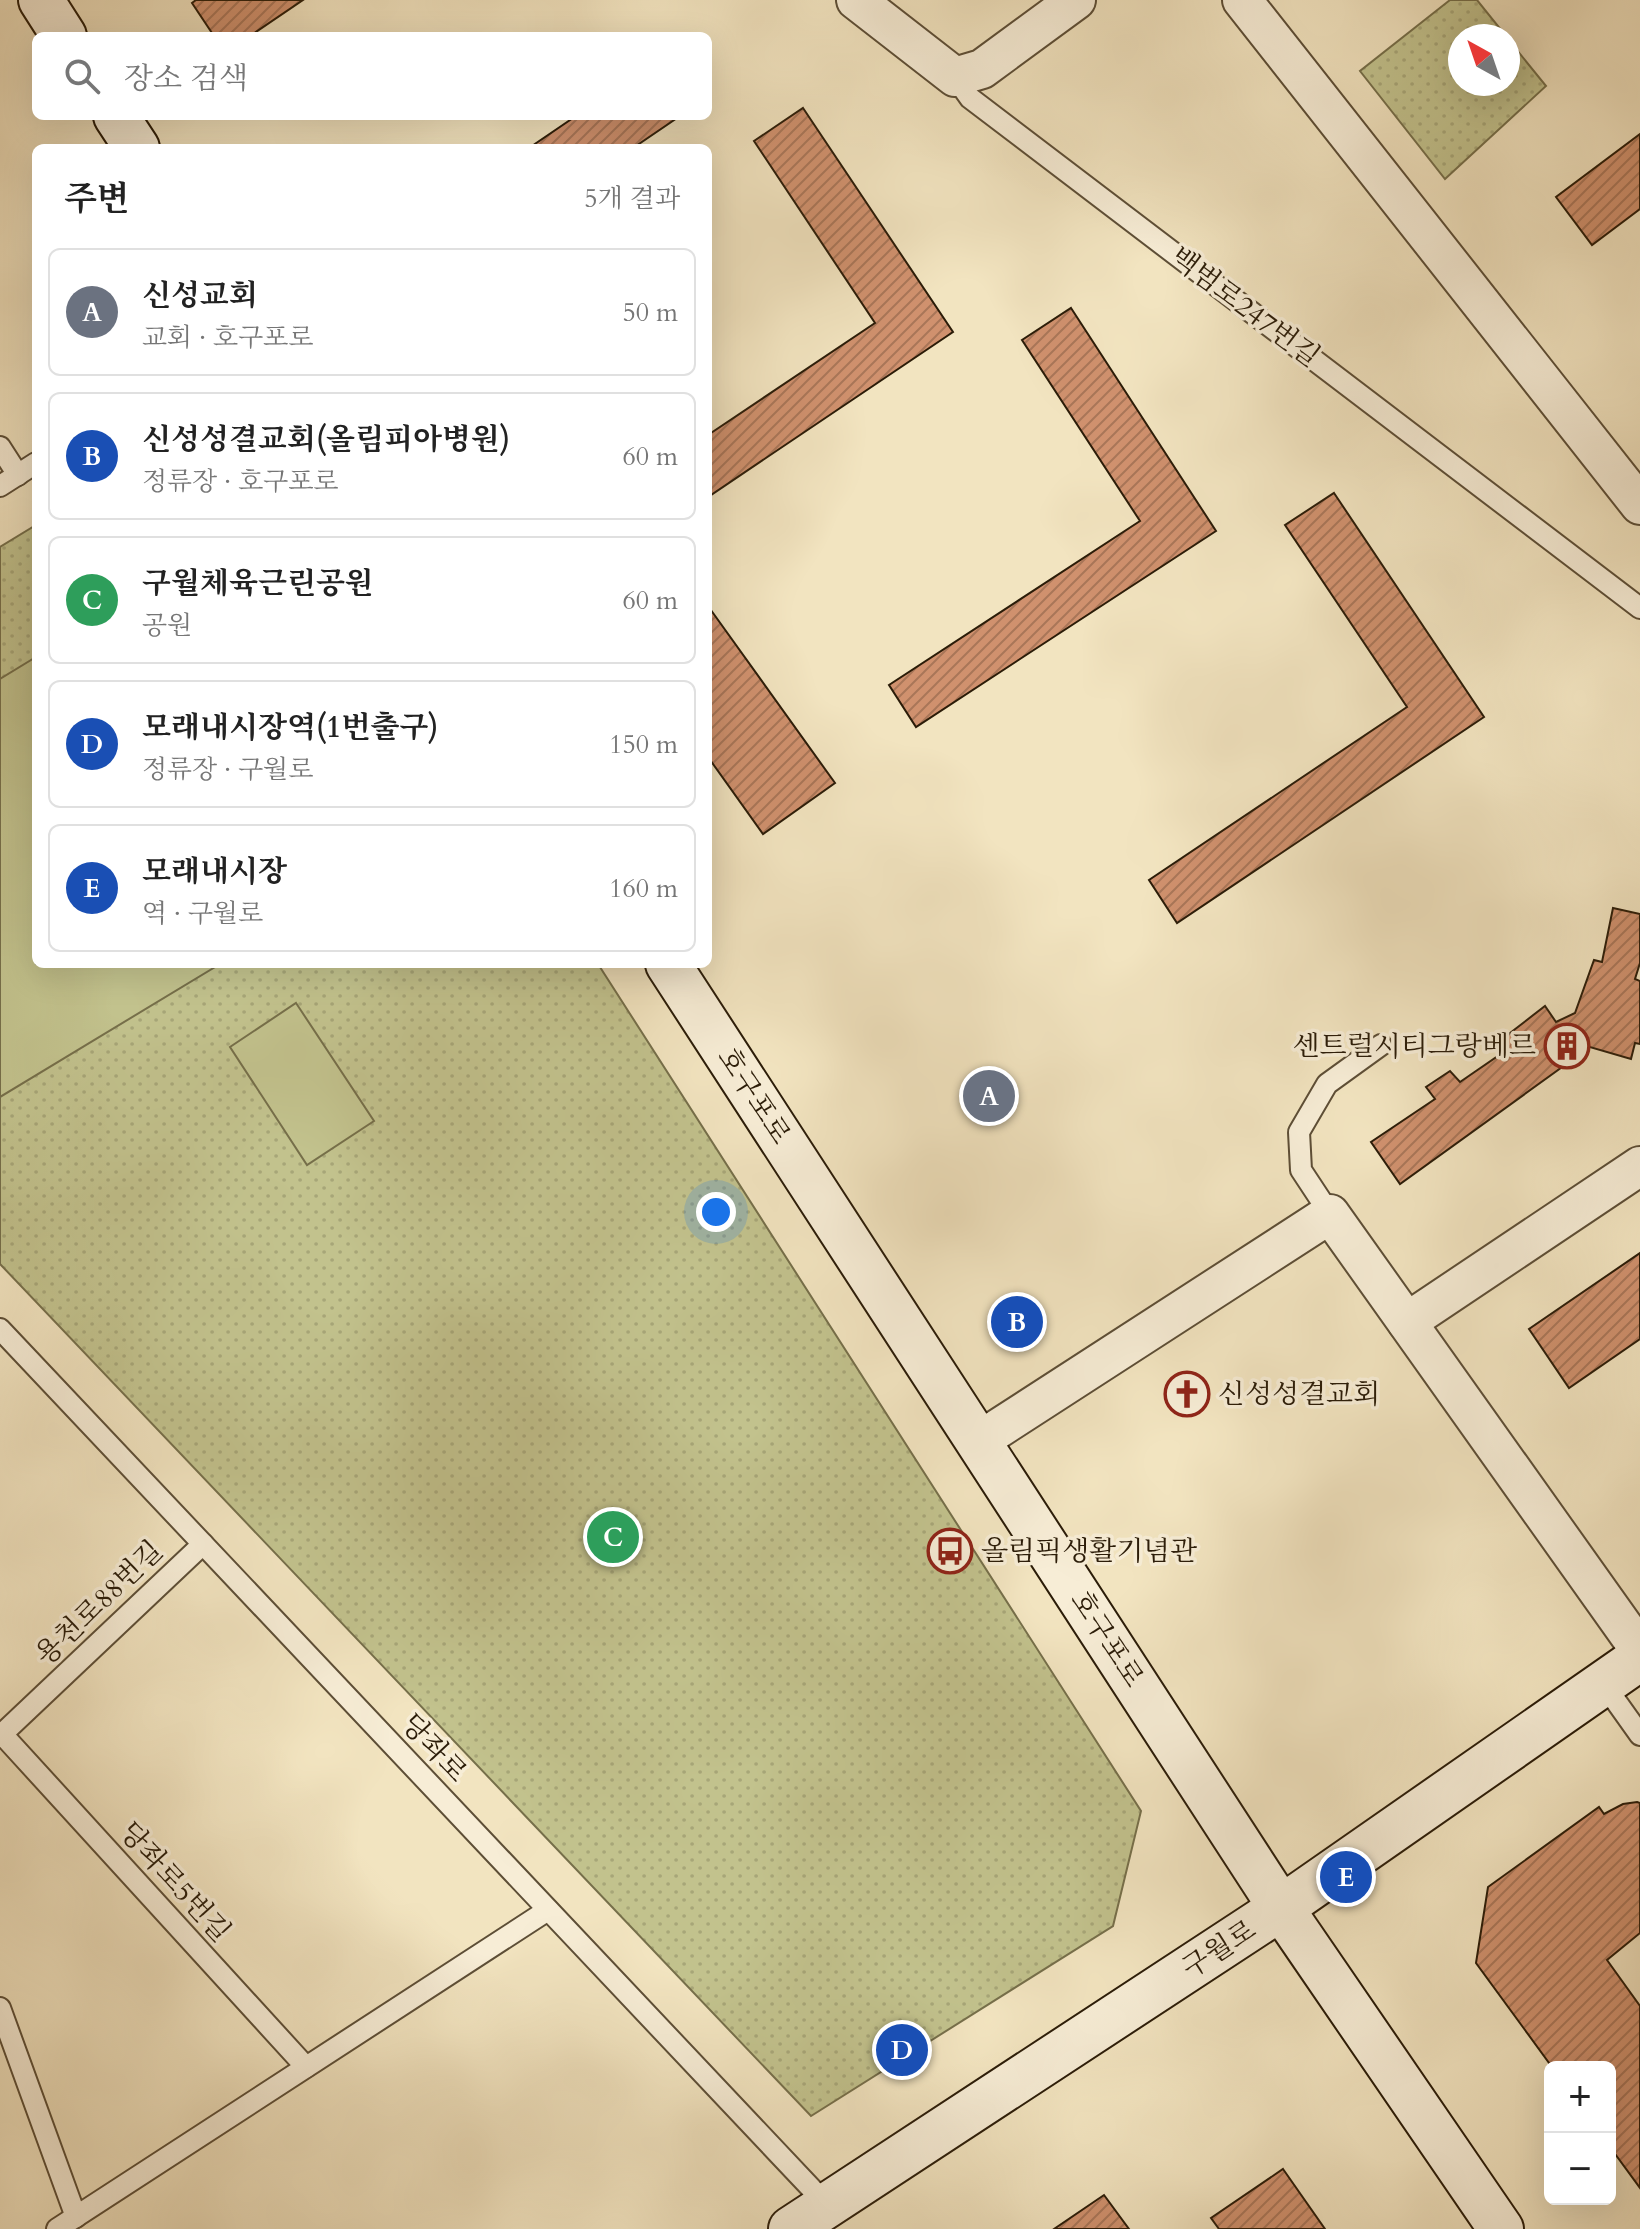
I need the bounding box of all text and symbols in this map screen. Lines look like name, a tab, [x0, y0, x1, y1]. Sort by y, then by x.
north arrow	[1448, 24, 1520, 96]
search box	[32, 32, 712, 120]
icon: search	[60, 54, 104, 98]
text: 장소 검색	[124, 58, 248, 99]
text: 주변	[64, 176, 130, 222]
text: 5개 결과	[584, 181, 680, 216]
street label: 백범로247번길	[1162, 238, 1328, 376]
text: 신성교회	[142, 275, 258, 316]
text: A	[82, 295, 102, 330]
text: 50 m	[622, 295, 678, 330]
text: 교회 · 호구포로	[142, 320, 313, 355]
text: 신성성결교회(올림피아병원)	[142, 419, 510, 460]
text: B	[83, 439, 101, 474]
text: 60 m	[622, 439, 678, 474]
text: 정류장 · 호구포로	[142, 464, 338, 499]
text: 구월체육근린공원	[142, 563, 374, 604]
text: C	[82, 583, 102, 618]
text: 60 m	[622, 583, 678, 618]
text: 공원	[142, 608, 192, 643]
text: 모래내시장역(1번출구)	[142, 707, 439, 748]
text: D	[81, 727, 103, 762]
text: 150 m	[609, 727, 678, 762]
text: 정류장 · 구월로	[142, 752, 313, 787]
text: 모래내시장	[142, 851, 287, 892]
text: E	[84, 871, 100, 906]
text: 160 m	[609, 871, 678, 906]
text: 역 · 구월로	[142, 896, 263, 931]
building icon: 센트럴시티그랑베르	[1543, 1022, 1591, 1070]
place label: 센트럴시티그랑베르	[1293, 1027, 1536, 1065]
street label: 호구포로	[709, 1040, 799, 1152]
pin: A	[963, 1066, 1015, 1126]
your location	[696, 1192, 736, 1232]
pin: B	[991, 1292, 1043, 1352]
church icon: 신성성결교회	[1163, 1370, 1211, 1418]
place label: 신성성결교회	[1218, 1375, 1380, 1413]
pin: C	[587, 1507, 639, 1567]
bus stop icon: 올림픽생활기념관	[926, 1527, 974, 1575]
street label: 용천로88번길	[27, 1532, 171, 1674]
place label: 올림픽생활기념관	[981, 1532, 1197, 1570]
street label: 호구포로	[1062, 1583, 1152, 1695]
street label: 당좌로	[392, 1705, 476, 1791]
street label: 당좌로5번길	[111, 1814, 239, 1950]
pin: E	[1320, 1847, 1372, 1907]
street label: 구월로	[1175, 1911, 1263, 1987]
pin: D	[876, 2020, 928, 2080]
map controls	[1544, 2061, 1616, 2205]
button: +	[1544, 2061, 1616, 2133]
button: −	[1544, 2133, 1616, 2205]

